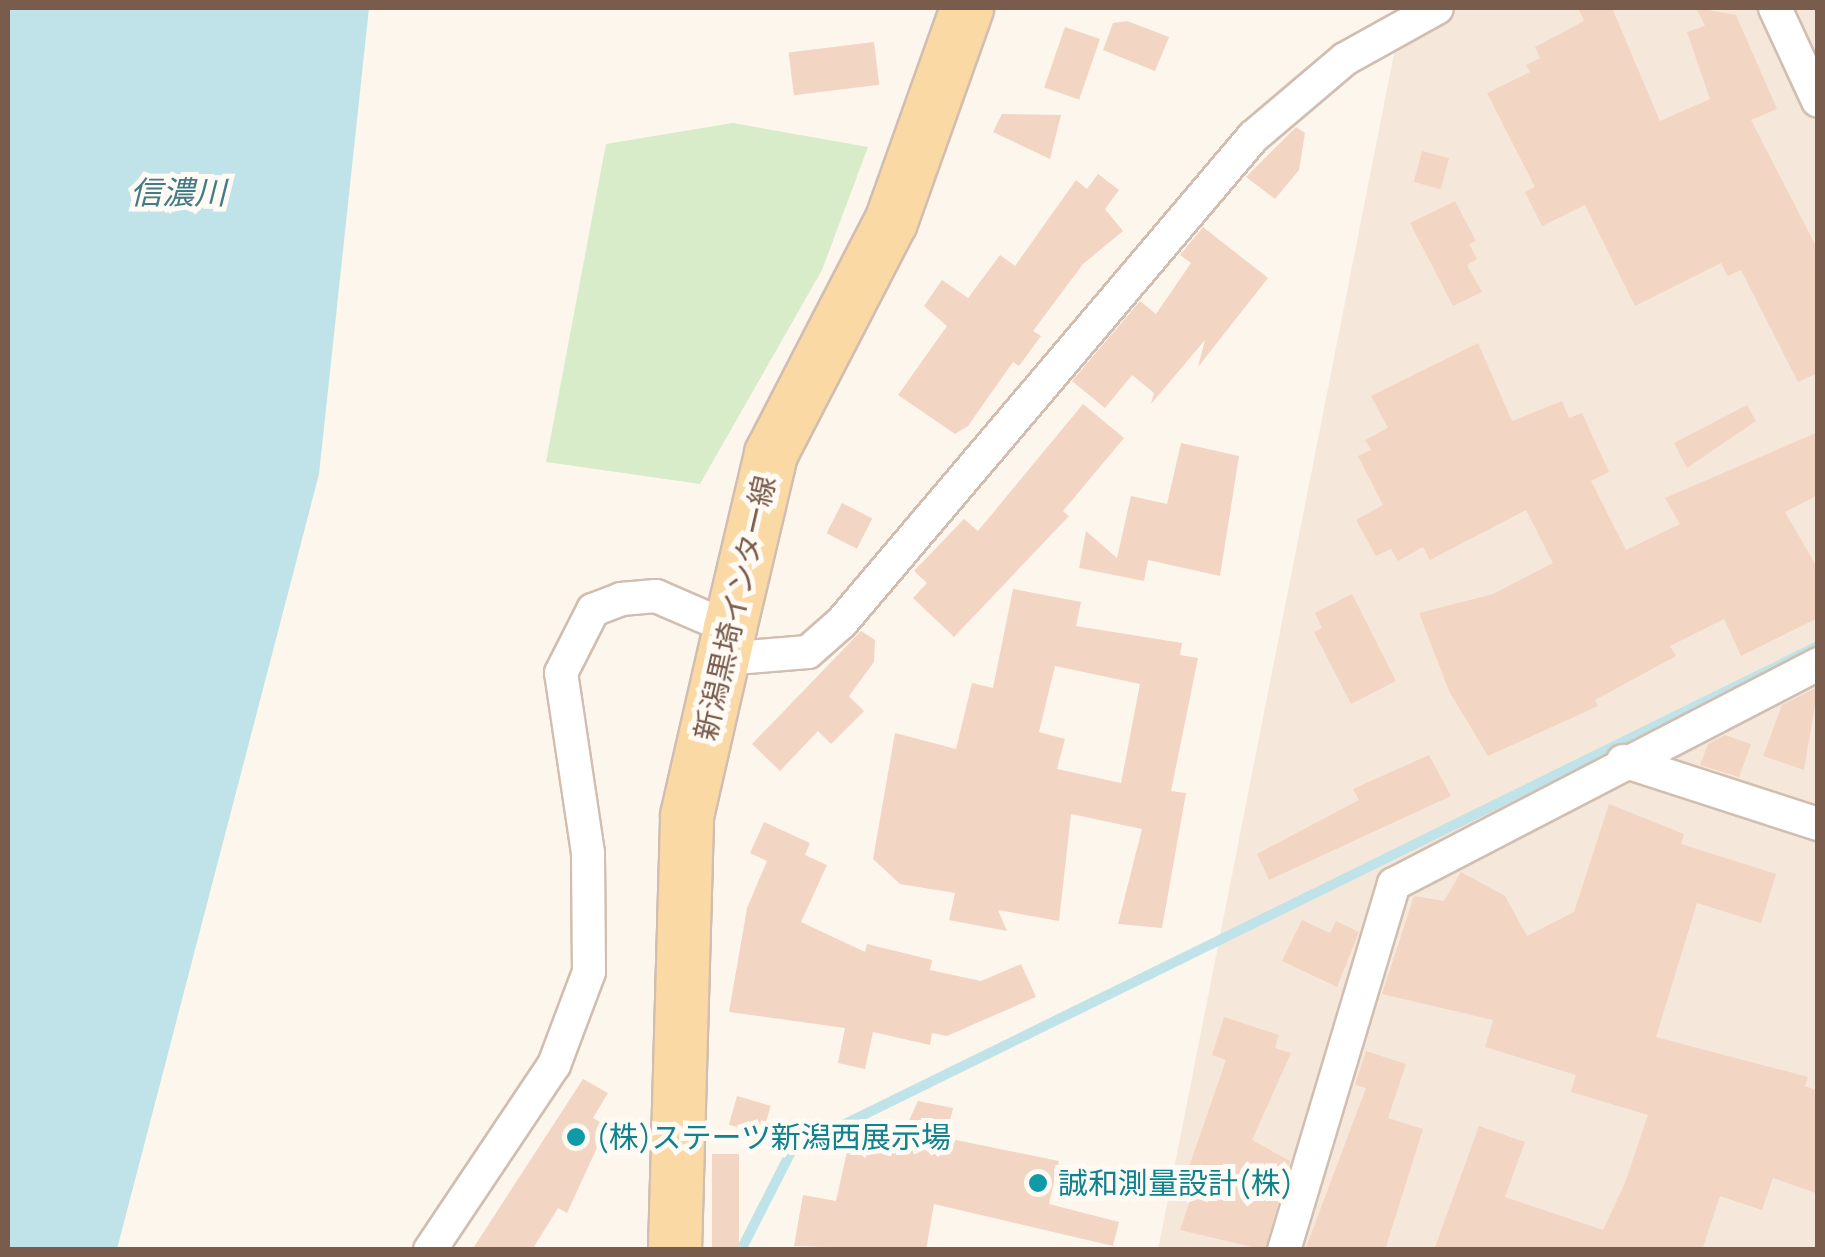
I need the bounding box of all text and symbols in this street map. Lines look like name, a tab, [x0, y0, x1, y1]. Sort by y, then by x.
water label: 信濃川	[130, 173, 226, 211]
street label: 新潟黒埼インター線	[687, 472, 783, 744]
place label: (株)ステーツ新潟西展示場	[596, 1119, 952, 1155]
marker: (株)ステーツ新潟西展示場	[565, 1126, 587, 1148]
place label: 誠和測量設計(株)	[1058, 1165, 1294, 1201]
marker: 誠和測量設計(株)	[1027, 1172, 1049, 1194]

